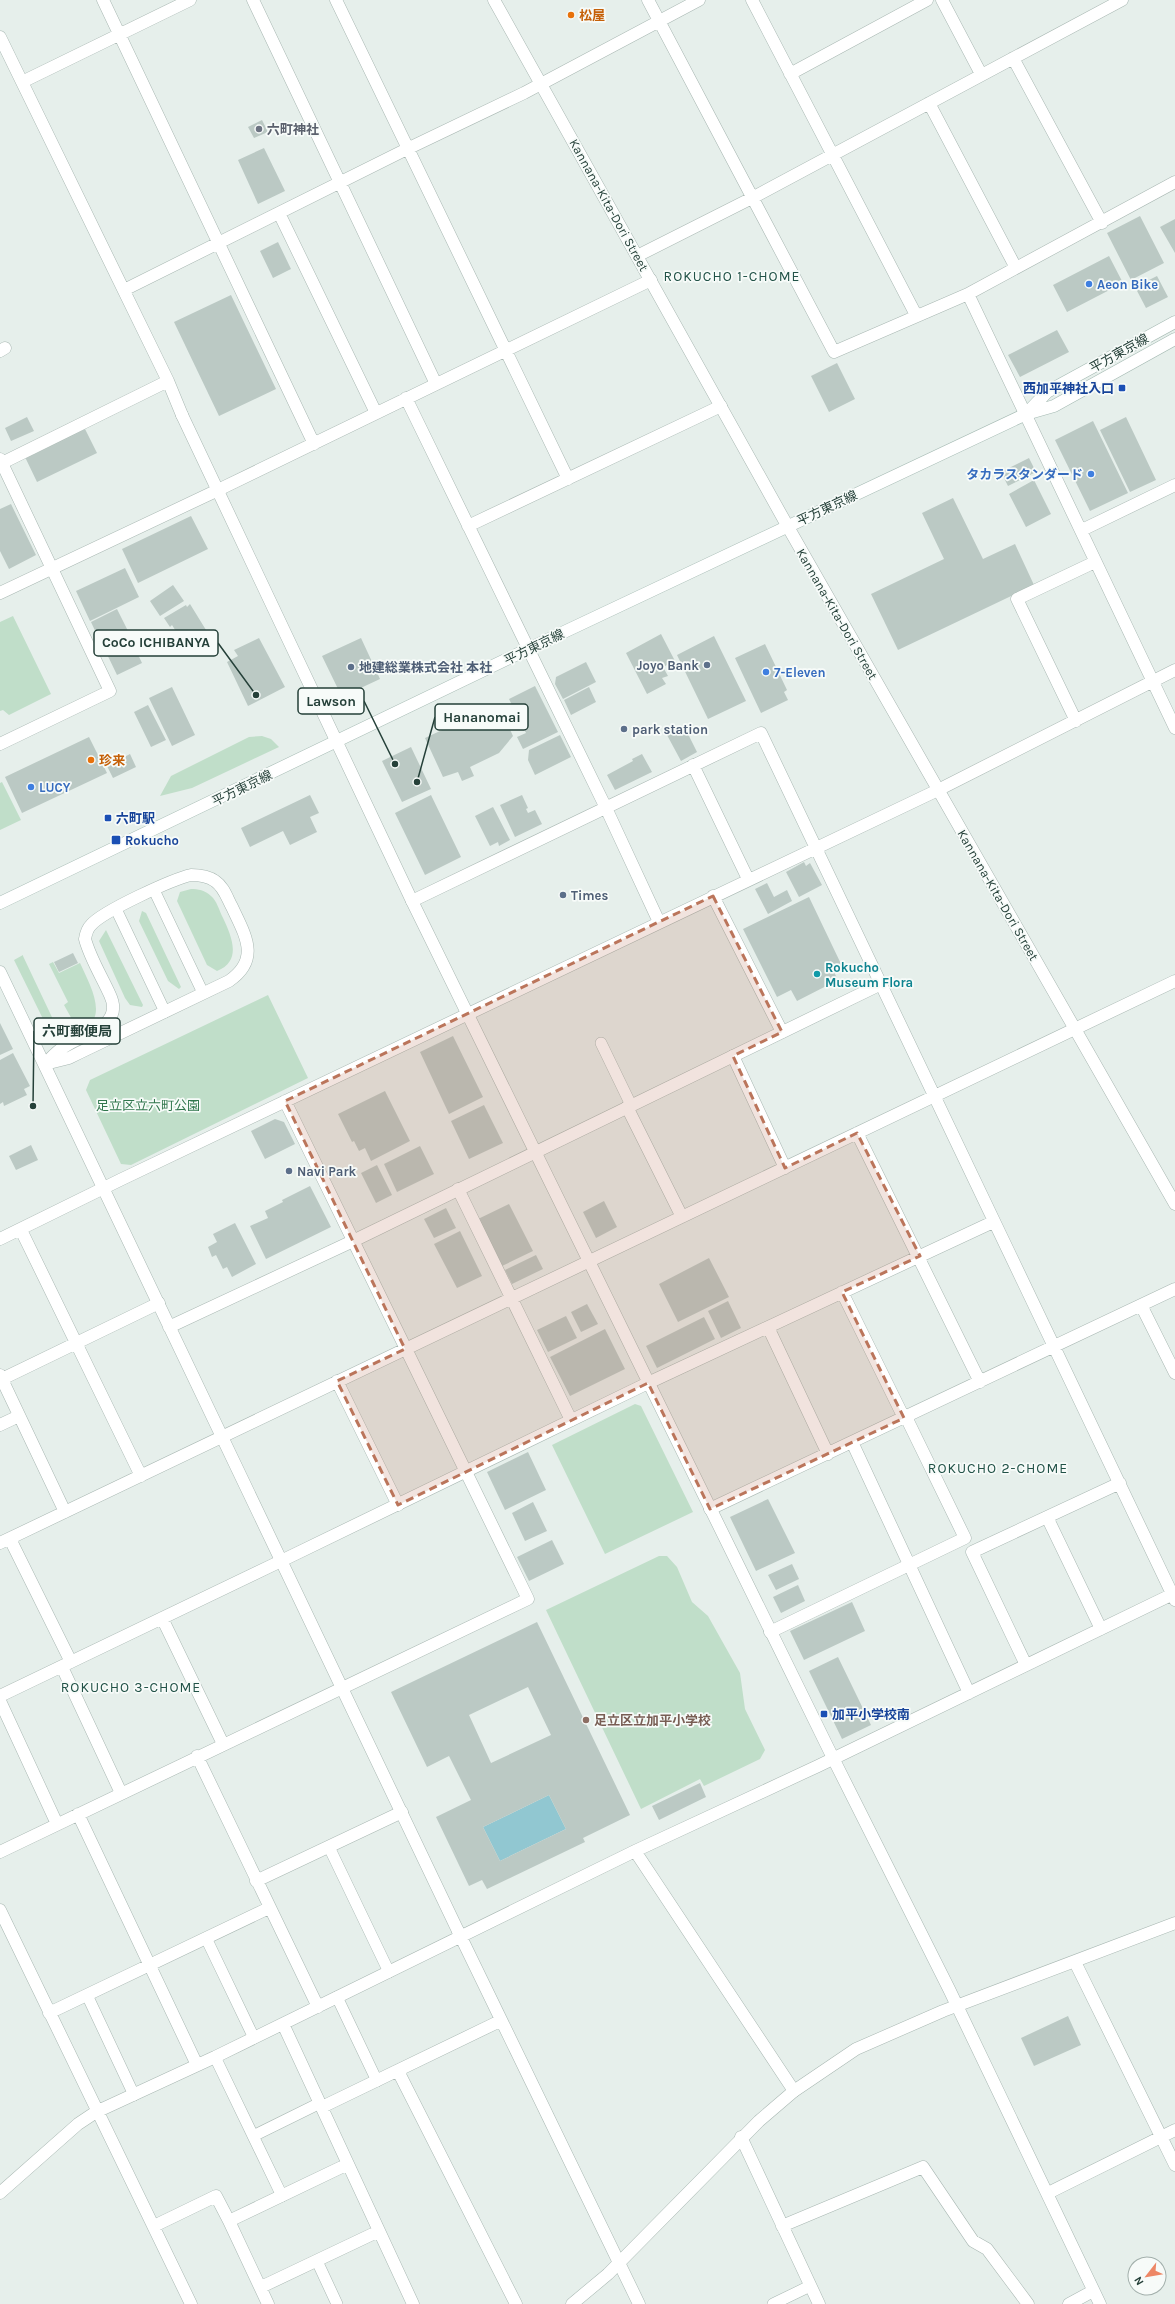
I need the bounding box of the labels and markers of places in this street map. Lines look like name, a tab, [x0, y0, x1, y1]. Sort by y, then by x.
place label: 松屋	[579, 8, 605, 23]
marker: 松屋	[566, 10, 576, 20]
place label: 六町神社	[267, 122, 319, 137]
marker: 六町神社	[254, 124, 264, 134]
place label: Aeon Bike	[1097, 277, 1158, 292]
marker: Aeon Bike	[1084, 279, 1094, 289]
place label: 西加平神社入口	[1023, 381, 1114, 396]
marker: 西加平神社入口	[1117, 383, 1127, 393]
place label: タカラスタンダード	[966, 467, 1083, 482]
marker: タカラスタンダード	[1086, 469, 1096, 479]
callout: CoCo ICHIBANYA	[94, 630, 218, 656]
place label: Joyo Bank	[637, 658, 699, 673]
place label: 地建総業株式会社 本社	[359, 660, 492, 675]
marker: Joyo Bank	[702, 660, 712, 670]
marker: 地建総業株式会社 本社	[346, 662, 356, 672]
place label: 7-Eleven	[774, 665, 826, 680]
marker: 7-Eleven	[761, 667, 771, 677]
callout: Lawson	[298, 688, 364, 714]
callout: Hananomai	[435, 704, 528, 730]
place label: park station	[632, 722, 708, 737]
marker: park station	[619, 724, 629, 734]
place label: 珍来	[99, 753, 125, 768]
marker: 珍来	[86, 755, 96, 765]
place label: LUCY	[39, 780, 71, 795]
marker: LUCY	[26, 782, 36, 792]
place label: 六町駅	[116, 811, 155, 826]
marker: 六町駅	[103, 813, 113, 823]
place label: Rokucho	[125, 833, 179, 848]
marker: Rokucho	[110, 834, 122, 846]
place label: Times	[571, 888, 608, 903]
marker: Times	[558, 890, 568, 900]
place label: Rokucho Museum Flora	[825, 960, 913, 990]
marker: Rokucho Museum Flora	[812, 969, 822, 979]
callout: 六町郵便局	[34, 1018, 120, 1044]
place label: Navi Park	[297, 1164, 356, 1179]
marker: Navi Park	[284, 1166, 294, 1176]
place label: 加平小学校南	[832, 1707, 910, 1722]
marker: 加平小学校南	[819, 1709, 829, 1719]
place label: 足立区立加平小学校	[594, 1713, 711, 1728]
marker: 足立区立加平小学校	[581, 1715, 591, 1725]

